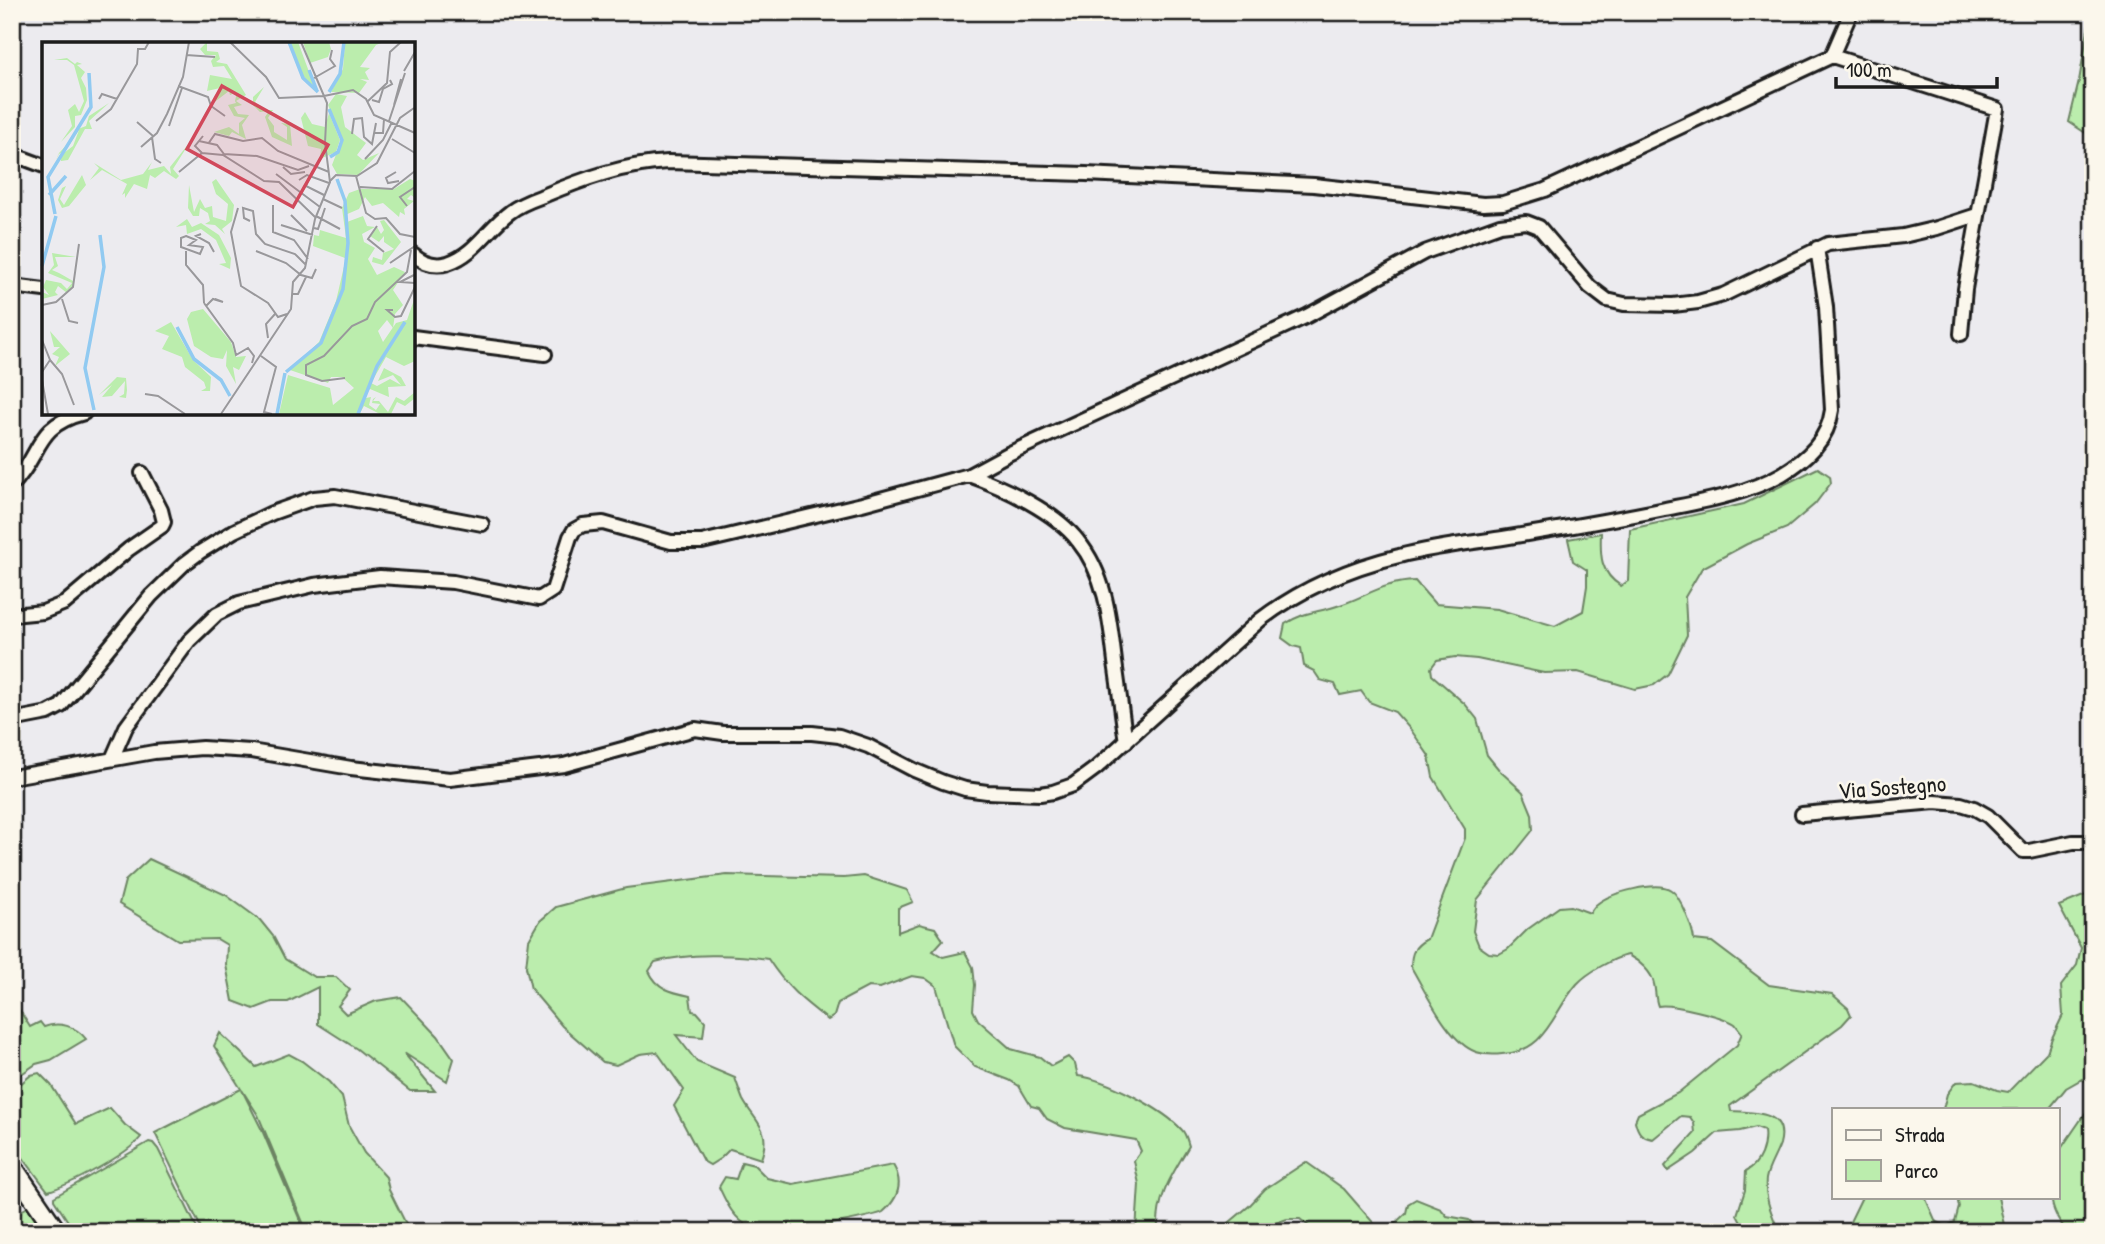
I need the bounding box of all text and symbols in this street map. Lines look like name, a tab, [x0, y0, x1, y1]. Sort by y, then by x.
inset map	[42, 42, 415, 415]
scale bar	[1836, 46, 1996, 90]
text: 100 m	[1846, 55, 1892, 84]
street label: Via Sostegno	[1837, 767, 1947, 806]
legend	[1832, 1108, 2060, 1198]
text: Strada	[1895, 1120, 1945, 1149]
text: Parco	[1895, 1156, 1938, 1185]

